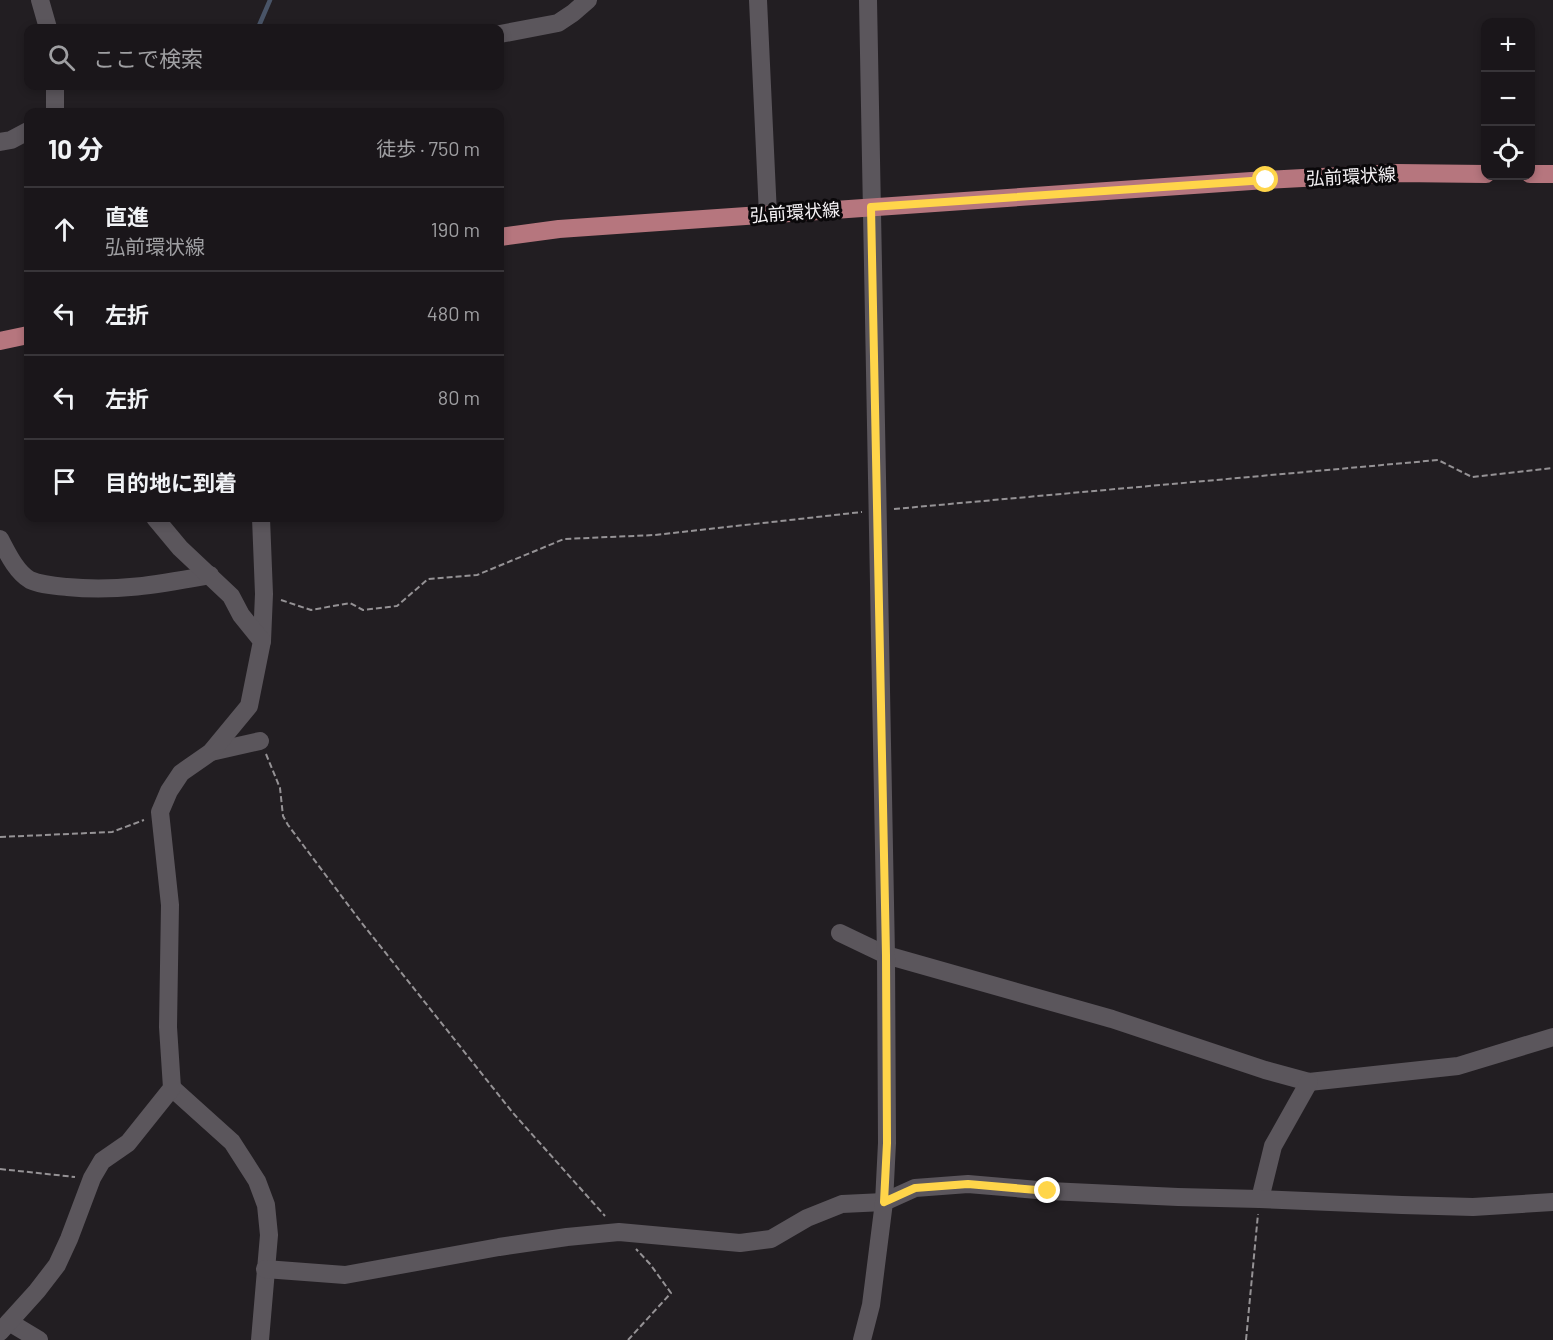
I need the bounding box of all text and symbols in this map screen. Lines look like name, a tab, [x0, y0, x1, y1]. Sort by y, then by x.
map controls	[1481, 18, 1535, 180]
button: +	[1481, 18, 1535, 72]
search box	[24, 24, 504, 90]
icon: search	[45, 41, 78, 74]
text: ここで検索	[93, 45, 203, 71]
button: −	[1481, 72, 1535, 126]
button: locate	[1481, 126, 1535, 180]
text: 10 分	[48, 133, 103, 164]
text: 徒歩 · 750 m	[376, 136, 480, 160]
street label: 弘前環状線	[1305, 163, 1397, 189]
route start	[1252, 166, 1278, 192]
street label: 弘前環状線	[749, 198, 841, 226]
text: 直進	[105, 203, 149, 229]
icon: ahead	[48, 213, 81, 246]
text: 190 m	[431, 217, 480, 241]
text: 弘前環状線	[105, 234, 205, 258]
icon: left	[48, 297, 81, 330]
text: 左折	[105, 301, 149, 327]
text: 480 m	[427, 301, 480, 325]
icon: left	[48, 381, 81, 414]
text: 左折	[105, 385, 149, 411]
text: 80 m	[438, 385, 480, 409]
icon: arrive	[48, 465, 81, 498]
text: 目的地に到着	[105, 469, 237, 495]
route end	[1034, 1177, 1060, 1203]

